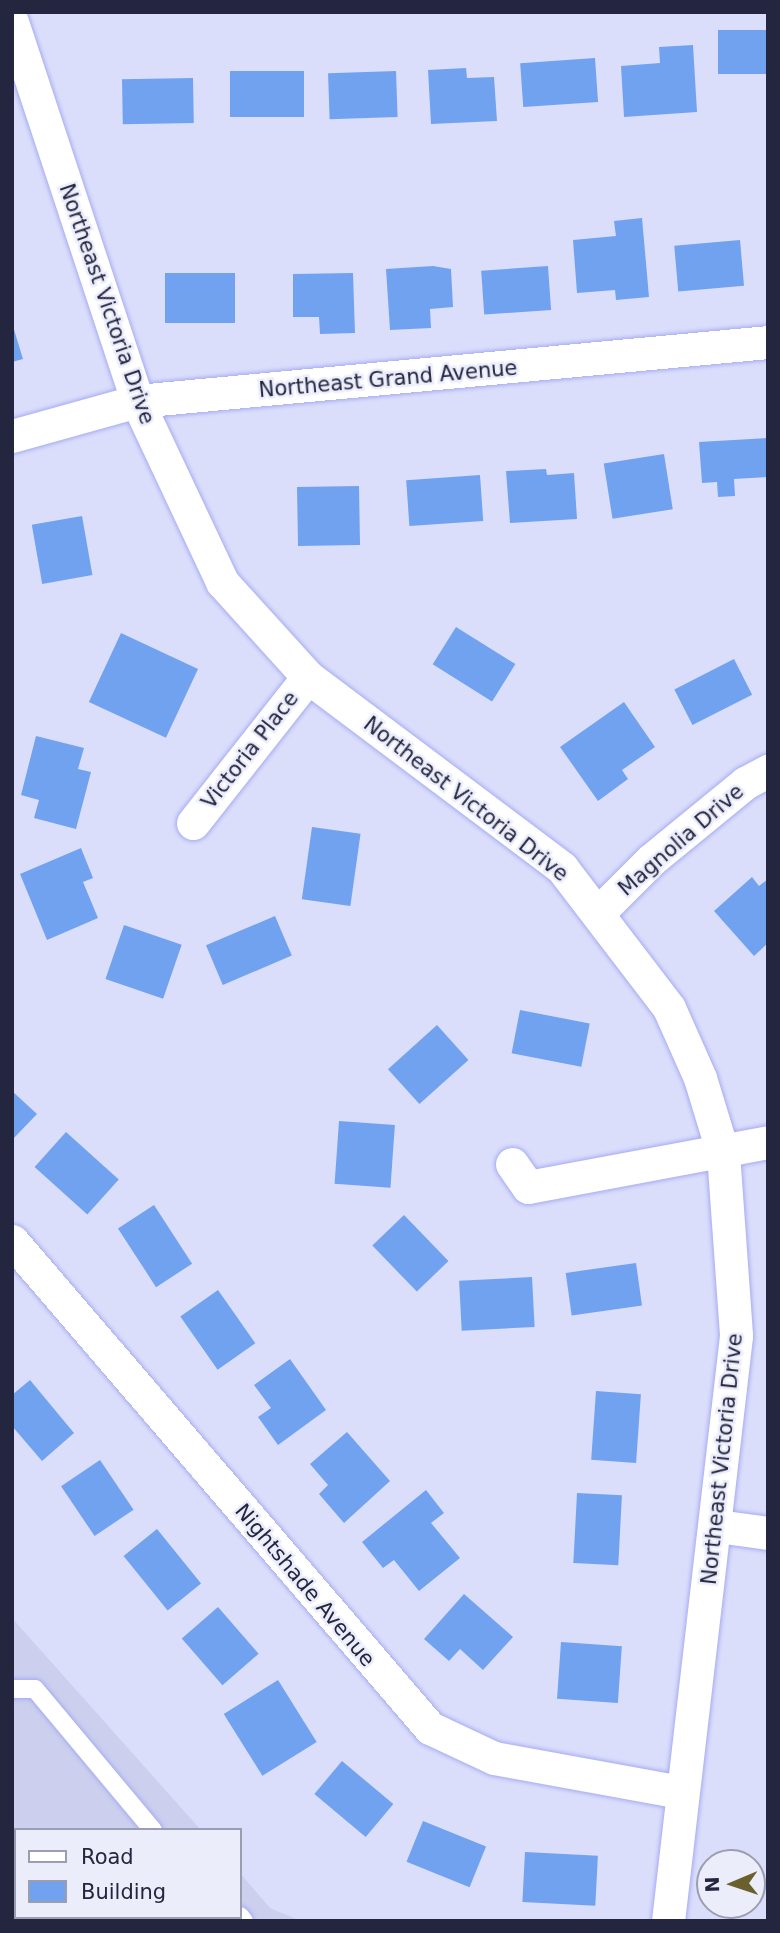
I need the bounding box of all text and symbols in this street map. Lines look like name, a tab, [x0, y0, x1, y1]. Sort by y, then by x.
street label: Northeast Victoria Drive	[54, 180, 160, 428]
street label: Northeast Grand Avenue	[258, 355, 518, 403]
street label: Victoria Place	[196, 686, 304, 814]
street label: Northeast Victoria Drive	[359, 711, 573, 887]
street label: Magnolia Drive	[613, 779, 749, 901]
street label: Northeast Victoria Drive	[696, 1332, 748, 1586]
street label: Nightshade Avenue	[230, 1499, 380, 1671]
legend	[14, 1828, 242, 1919]
text: Road	[81, 1845, 134, 1869]
north arrow	[696, 1849, 766, 1919]
text: N	[701, 1876, 723, 1893]
text: Building	[81, 1880, 166, 1904]

